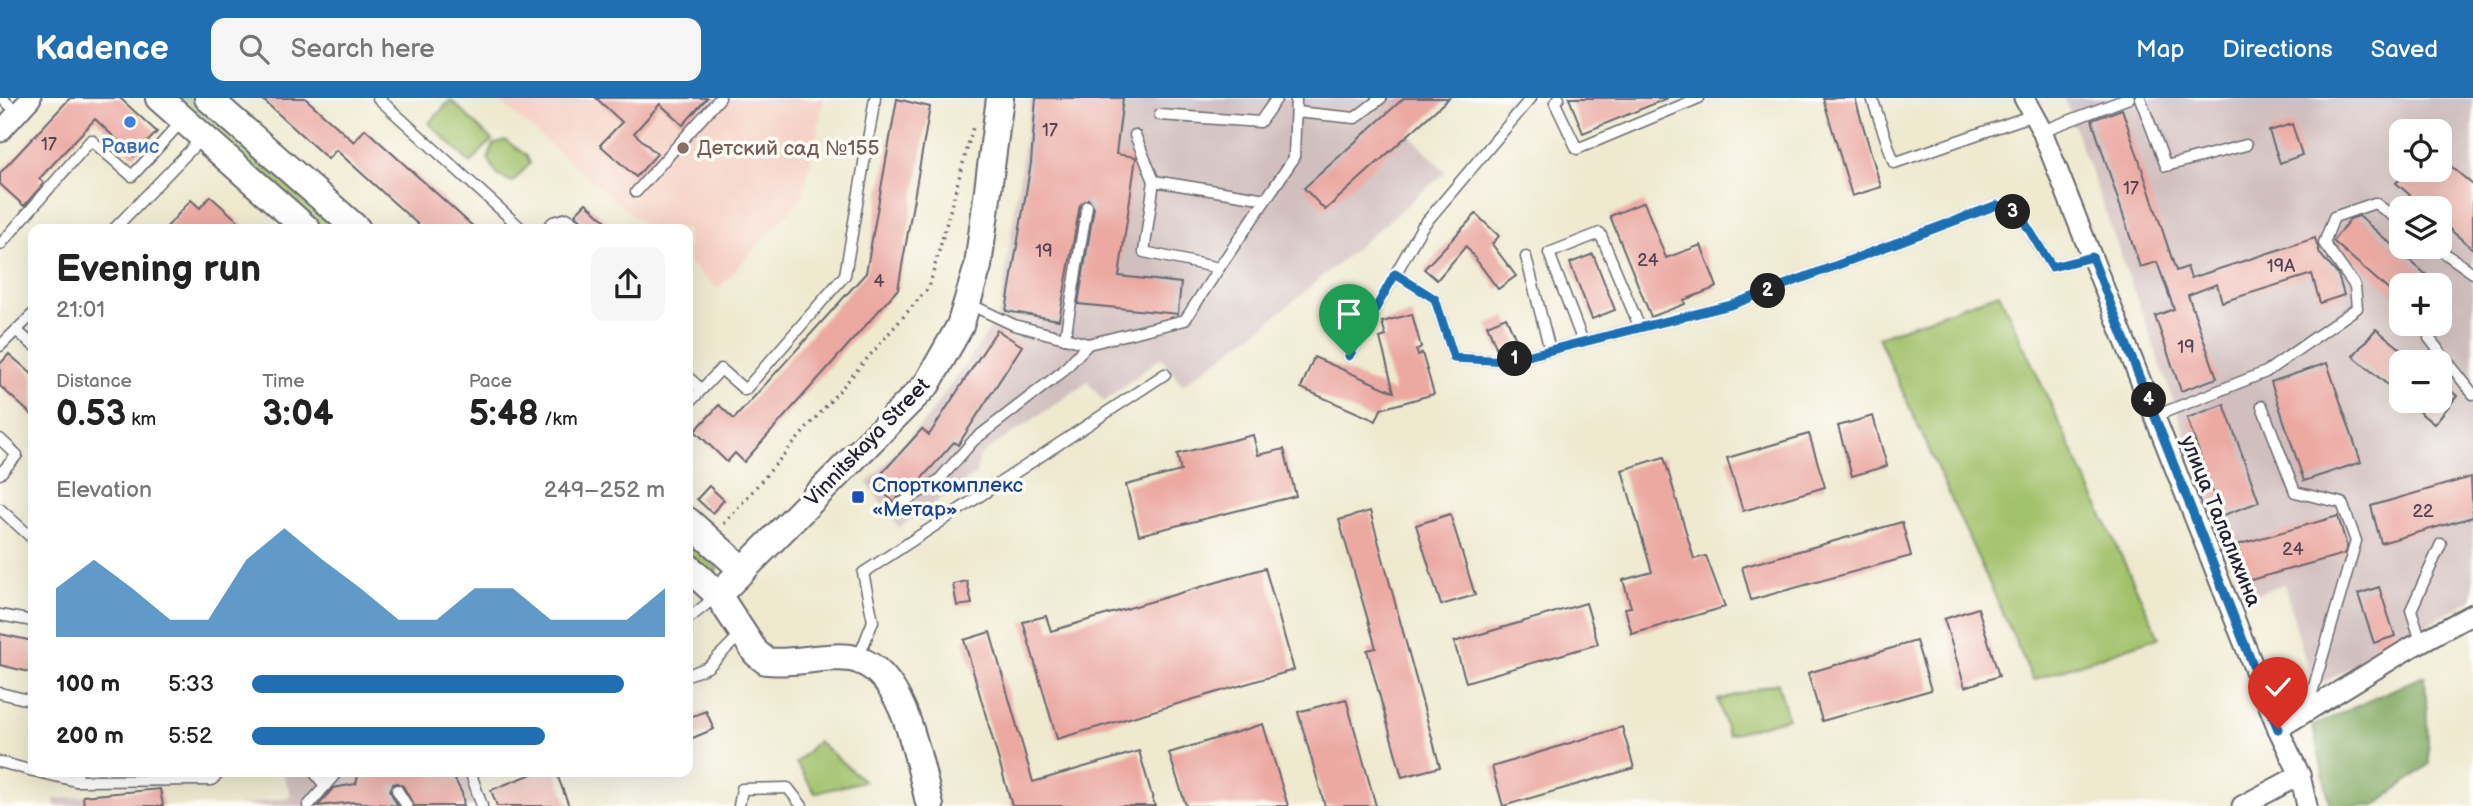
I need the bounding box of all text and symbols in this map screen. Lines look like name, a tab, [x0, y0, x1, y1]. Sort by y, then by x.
search box	[211, 18, 701, 81]
text: Kadence	[35, 29, 169, 69]
icon: search	[235, 30, 273, 68]
text: Search here	[291, 34, 435, 65]
text: Map	[2136, 35, 2184, 64]
text: Directions	[2222, 35, 2333, 64]
text: Saved	[2371, 35, 2438, 64]
marker: Равис	[122, 114, 138, 130]
map controls	[2389, 119, 2452, 413]
button: locate	[2389, 119, 2452, 182]
house number: 17	[1042, 120, 1058, 141]
house number: 17	[41, 134, 57, 155]
place label: Равис	[101, 134, 159, 159]
place label: Детский сад №155	[697, 136, 880, 161]
marker: Детский сад №155	[675, 140, 691, 156]
house number: 17	[2123, 178, 2139, 199]
pin: 3	[1996, 194, 2030, 230]
button: layers	[2389, 196, 2452, 259]
text: 3	[2007, 200, 2018, 223]
house number: 19	[1035, 241, 1053, 262]
text: Evening run	[56, 247, 261, 292]
button: share	[591, 247, 665, 321]
house number: 24	[1637, 250, 1659, 271]
house number: 19А	[2267, 256, 2295, 277]
house number: 4	[874, 271, 885, 292]
button: +	[2389, 273, 2452, 336]
pin: 2	[1750, 274, 1786, 308]
text: 2	[1762, 279, 1773, 302]
pin	[1319, 284, 1379, 356]
icon: arrive	[1330, 295, 1368, 333]
text: 21:01	[56, 296, 105, 324]
house number: 19	[2177, 337, 2195, 358]
pin: 1	[1498, 342, 1532, 376]
text: 1	[1511, 347, 1519, 370]
button: −	[2389, 350, 2452, 413]
text: Distance	[56, 370, 132, 393]
text: Time	[262, 370, 304, 393]
text: Pace	[469, 370, 512, 393]
street label: Vinnitskaya Street	[800, 373, 935, 512]
pin: 4	[2132, 382, 2166, 418]
text: 4	[2143, 388, 2154, 411]
text: 0.53	[56, 393, 126, 436]
text: 3:04	[262, 393, 334, 436]
text: 5:48	[469, 393, 539, 436]
text: km	[126, 408, 156, 431]
text: /km	[539, 408, 578, 431]
street label: улица Талалихина	[2175, 432, 2266, 611]
place label: Спорткомплекс «Метар»	[872, 473, 1023, 522]
text: Elevation	[56, 476, 152, 504]
text: 249–252 m	[544, 476, 665, 504]
marker: Спорткомплекс «Метар»	[850, 489, 866, 505]
house number: 22	[2412, 501, 2434, 522]
house number: 24	[2282, 539, 2304, 560]
pin	[2248, 657, 2308, 729]
icon: check	[2259, 668, 2297, 706]
text: 100 m	[56, 670, 120, 698]
text: 5:33	[168, 670, 214, 698]
text: 200 m	[56, 722, 124, 750]
text: 5:52	[168, 722, 213, 750]

